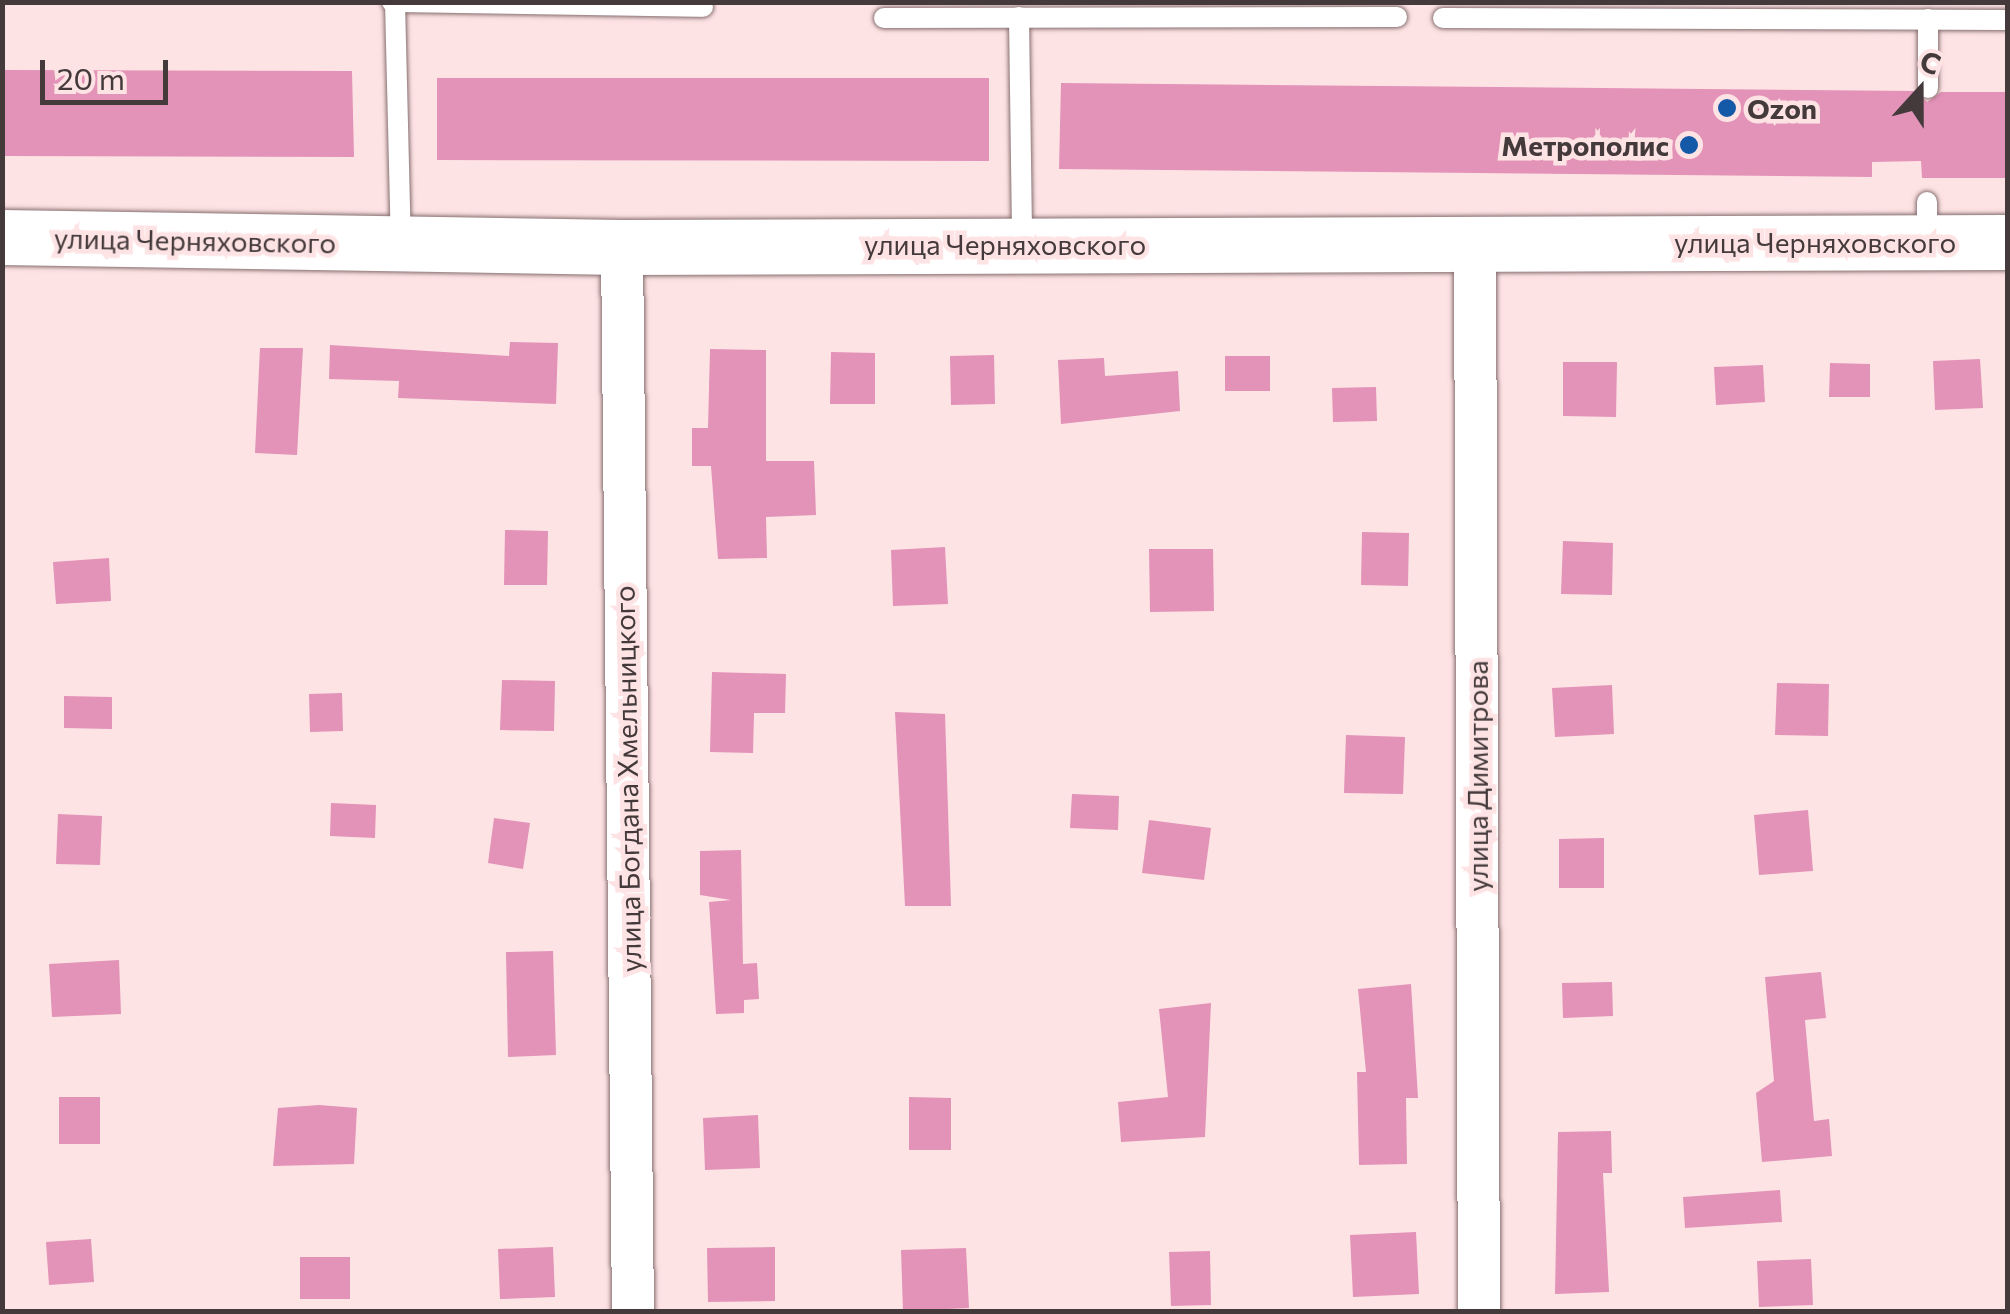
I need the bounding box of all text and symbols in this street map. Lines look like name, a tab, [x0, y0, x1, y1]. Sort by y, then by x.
scale bar	[45, 40, 172, 102]
north arrow	[1870, 40, 1970, 140]
text: С	[1916, 43, 1946, 81]
text: 20 m	[57, 59, 125, 96]
place label: Ozon	[1747, 91, 1817, 125]
marker: Ozon	[1716, 97, 1738, 119]
place label: Метрополис	[1501, 128, 1669, 162]
marker: Метрополис	[1678, 134, 1700, 156]
street label: улица Черняховского	[54, 221, 336, 259]
street label: улица Черняховского	[1674, 225, 1956, 259]
street label: улица Черняховского	[864, 227, 1146, 261]
street label: улица Богдана Хмельницкого	[607, 585, 647, 973]
street label: улица Димитрова	[1460, 660, 1494, 892]

